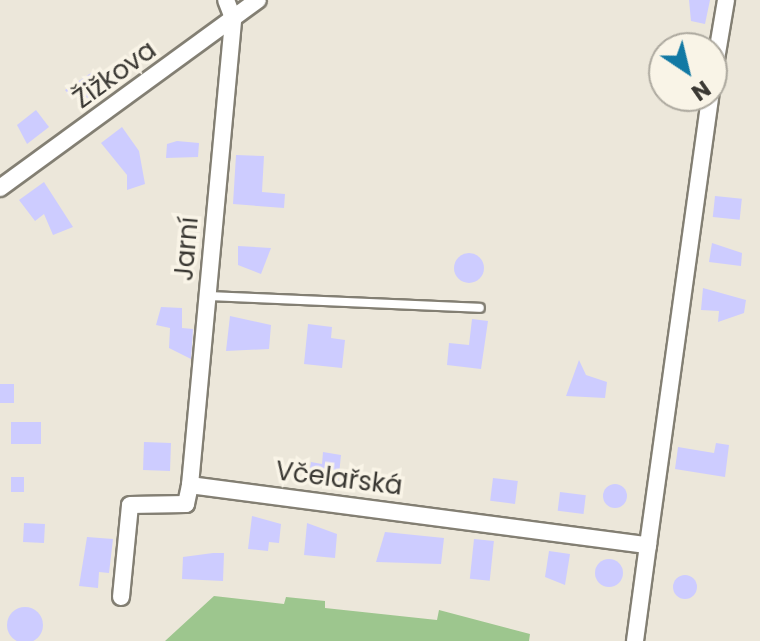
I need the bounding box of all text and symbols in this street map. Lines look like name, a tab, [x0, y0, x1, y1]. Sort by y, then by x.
north arrow	[648, 32, 728, 112]
street label: Žižkova	[68, 35, 162, 115]
text: N	[685, 73, 717, 108]
street label: Jarní	[169, 216, 205, 282]
street label: Včelařská	[274, 456, 404, 502]

